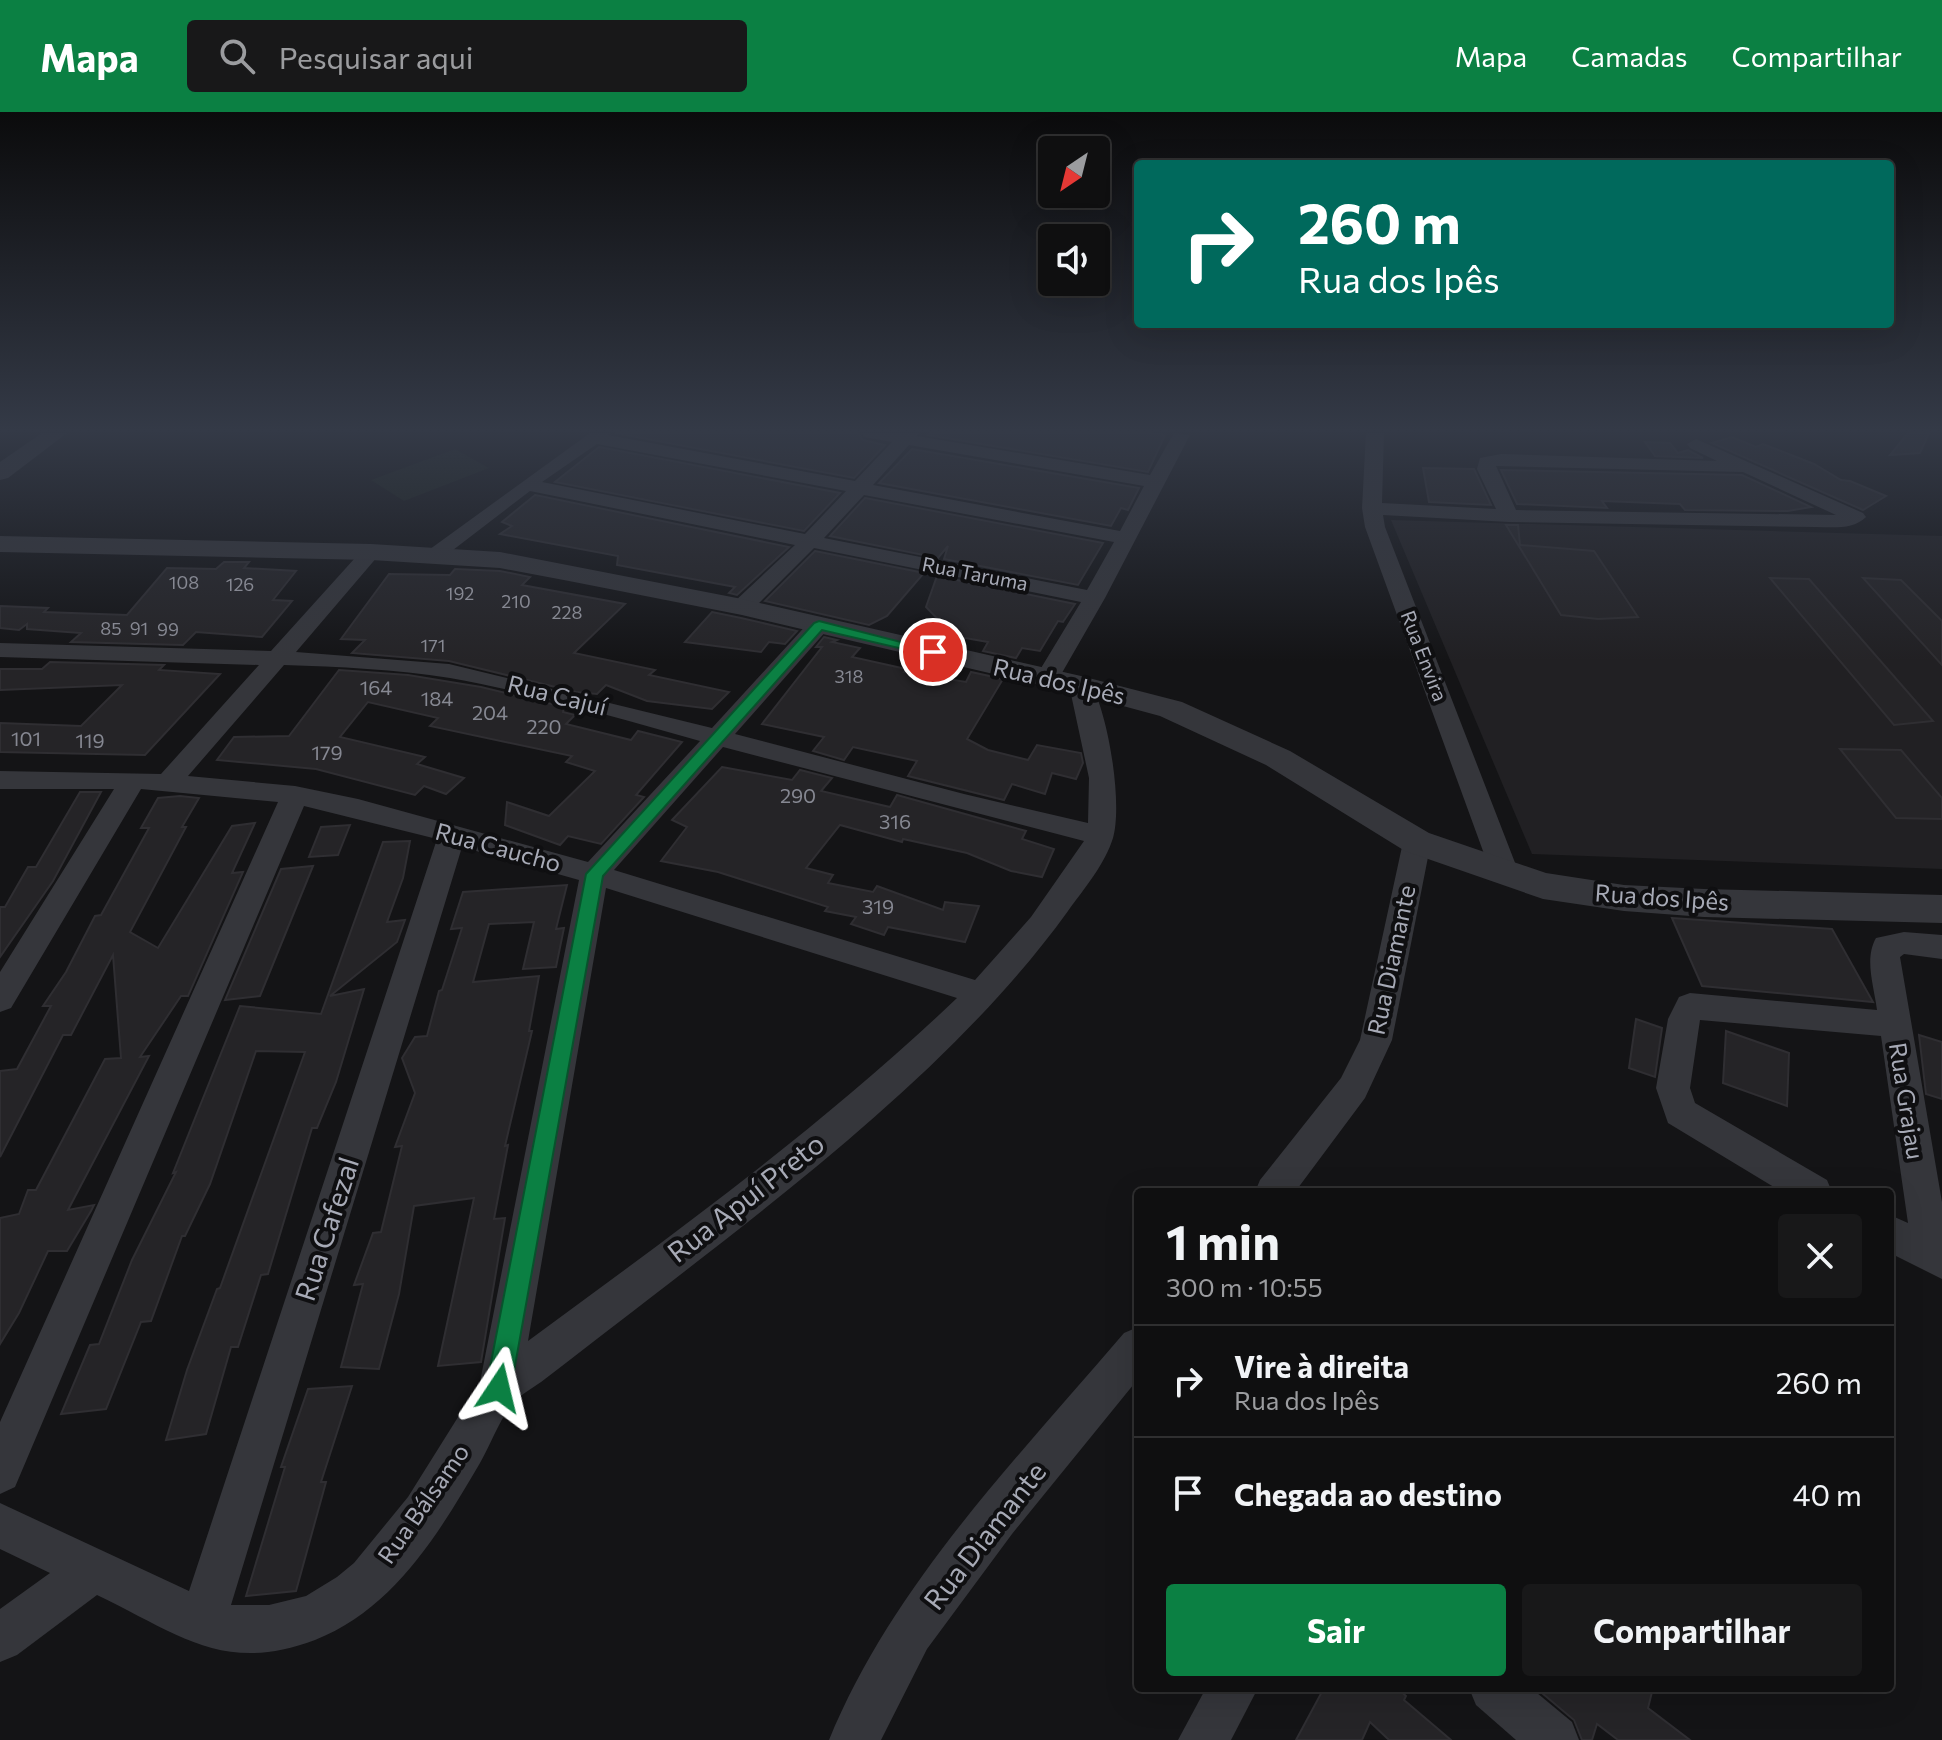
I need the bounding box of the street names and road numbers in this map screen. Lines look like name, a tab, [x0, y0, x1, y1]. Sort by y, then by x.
street label: Rua Taruma	[920, 551, 1030, 595]
street label: Rua Envira	[1397, 607, 1453, 705]
street label: Rua dos Ipês	[991, 651, 1128, 710]
street label: Rua Cajuí	[505, 668, 611, 721]
street label: Rua Caucho	[432, 816, 564, 877]
street label: Rua dos Ipês	[1594, 877, 1730, 916]
street label: Rua Diamante	[1360, 882, 1421, 1037]
street label: Rua Grajau	[1884, 1040, 1931, 1161]
street label: Rua Apuí Preto	[660, 1126, 830, 1269]
street label: Rua Cafezal	[287, 1153, 365, 1305]
street label: Rua Bálsamo	[371, 1438, 475, 1569]
street label: Rua Diamante	[916, 1455, 1052, 1616]

